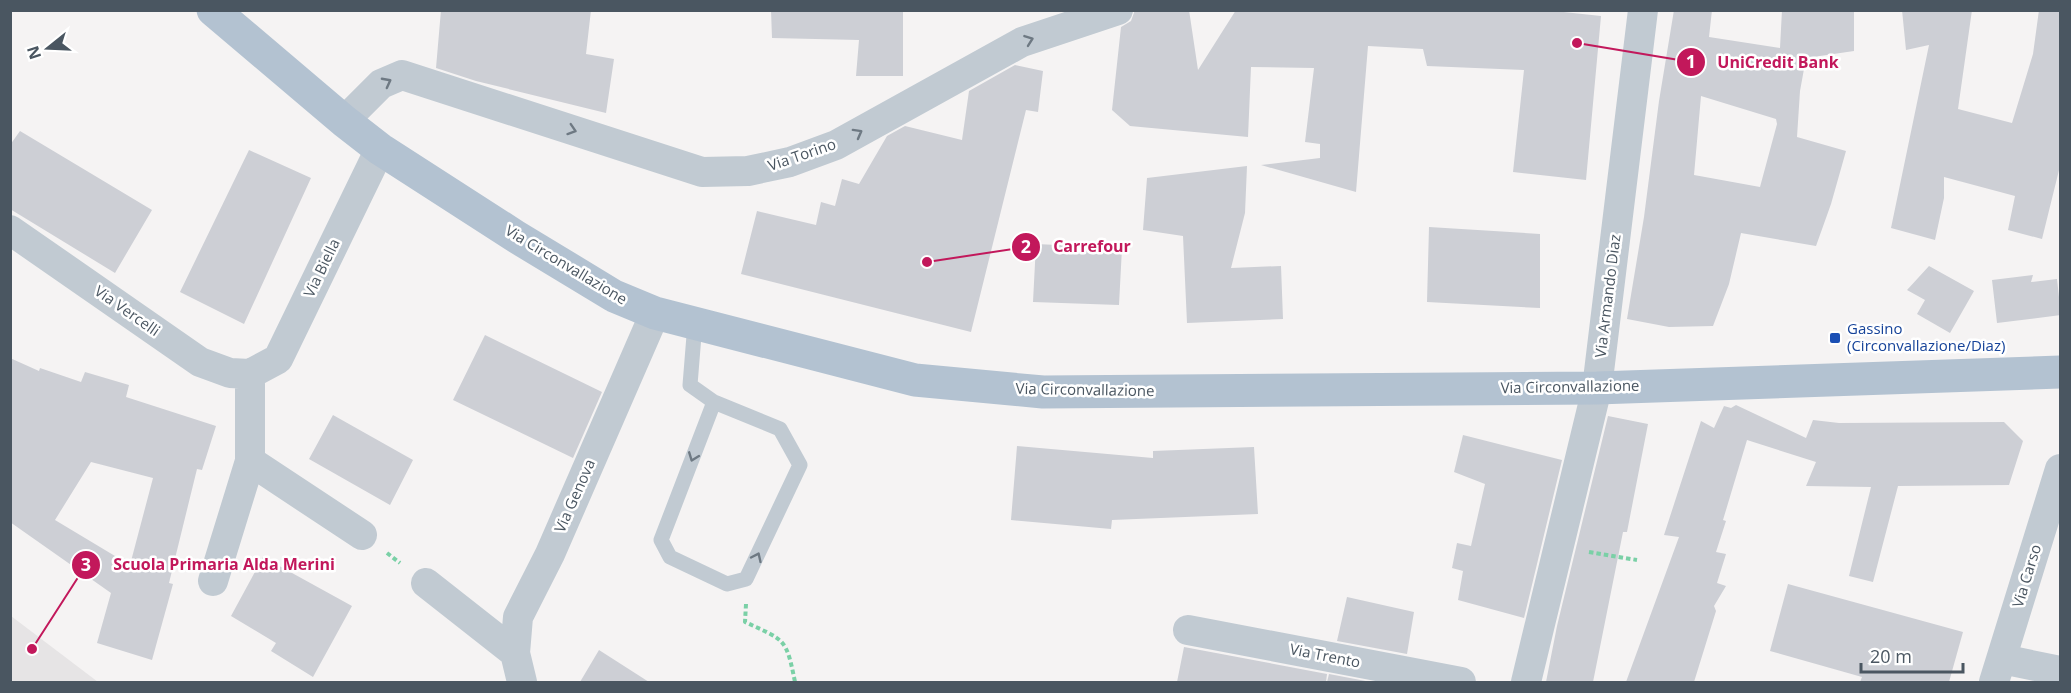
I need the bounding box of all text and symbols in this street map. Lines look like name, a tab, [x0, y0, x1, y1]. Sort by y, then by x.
north arrow	[18, 18, 78, 78]
one-way arrow	[1023, 34, 1034, 47]
text: N	[21, 43, 46, 62]
callout: UniCredit Bank	[1676, 45, 1851, 79]
text: 1	[1686, 49, 1696, 73]
text: UniCredit Bank	[1717, 51, 1839, 73]
one-way arrow	[381, 78, 392, 89]
one-way arrow	[566, 123, 577, 135]
one-way arrow	[852, 129, 862, 140]
street label: Via Torino	[765, 133, 838, 175]
street label: Via Circonvallazione	[502, 220, 631, 308]
callout: Carrefour	[1011, 230, 1143, 264]
street label: Via Armando Diaz	[1590, 233, 1624, 359]
text: 2	[1021, 234, 1031, 258]
street label: Via Biella	[298, 235, 344, 300]
text: Carrefour	[1053, 235, 1131, 257]
street label: Via Vercelli	[91, 280, 164, 340]
place label: Gassino (Circonvallazione/Diaz)	[1847, 318, 2005, 355]
marker: Gassino (Circonvallazione/Diaz)	[1828, 331, 1842, 345]
street label: Via Circonvallazione	[1500, 375, 1640, 397]
street label: Via Circonvallazione	[1015, 378, 1155, 400]
one-way arrow	[688, 451, 701, 461]
street label: Via Genova	[549, 456, 599, 535]
street label: Via Carso	[2007, 542, 2045, 610]
callout: Scuola Primaria Alda Merini	[71, 548, 347, 582]
text: 3	[81, 552, 91, 576]
one-way arrow	[749, 552, 761, 563]
text: Scuola Primaria Alda Merini	[113, 553, 335, 575]
scale bar	[1861, 636, 1963, 674]
street label: Via Trento	[1288, 638, 1362, 672]
text: 20 m	[1870, 644, 1912, 668]

